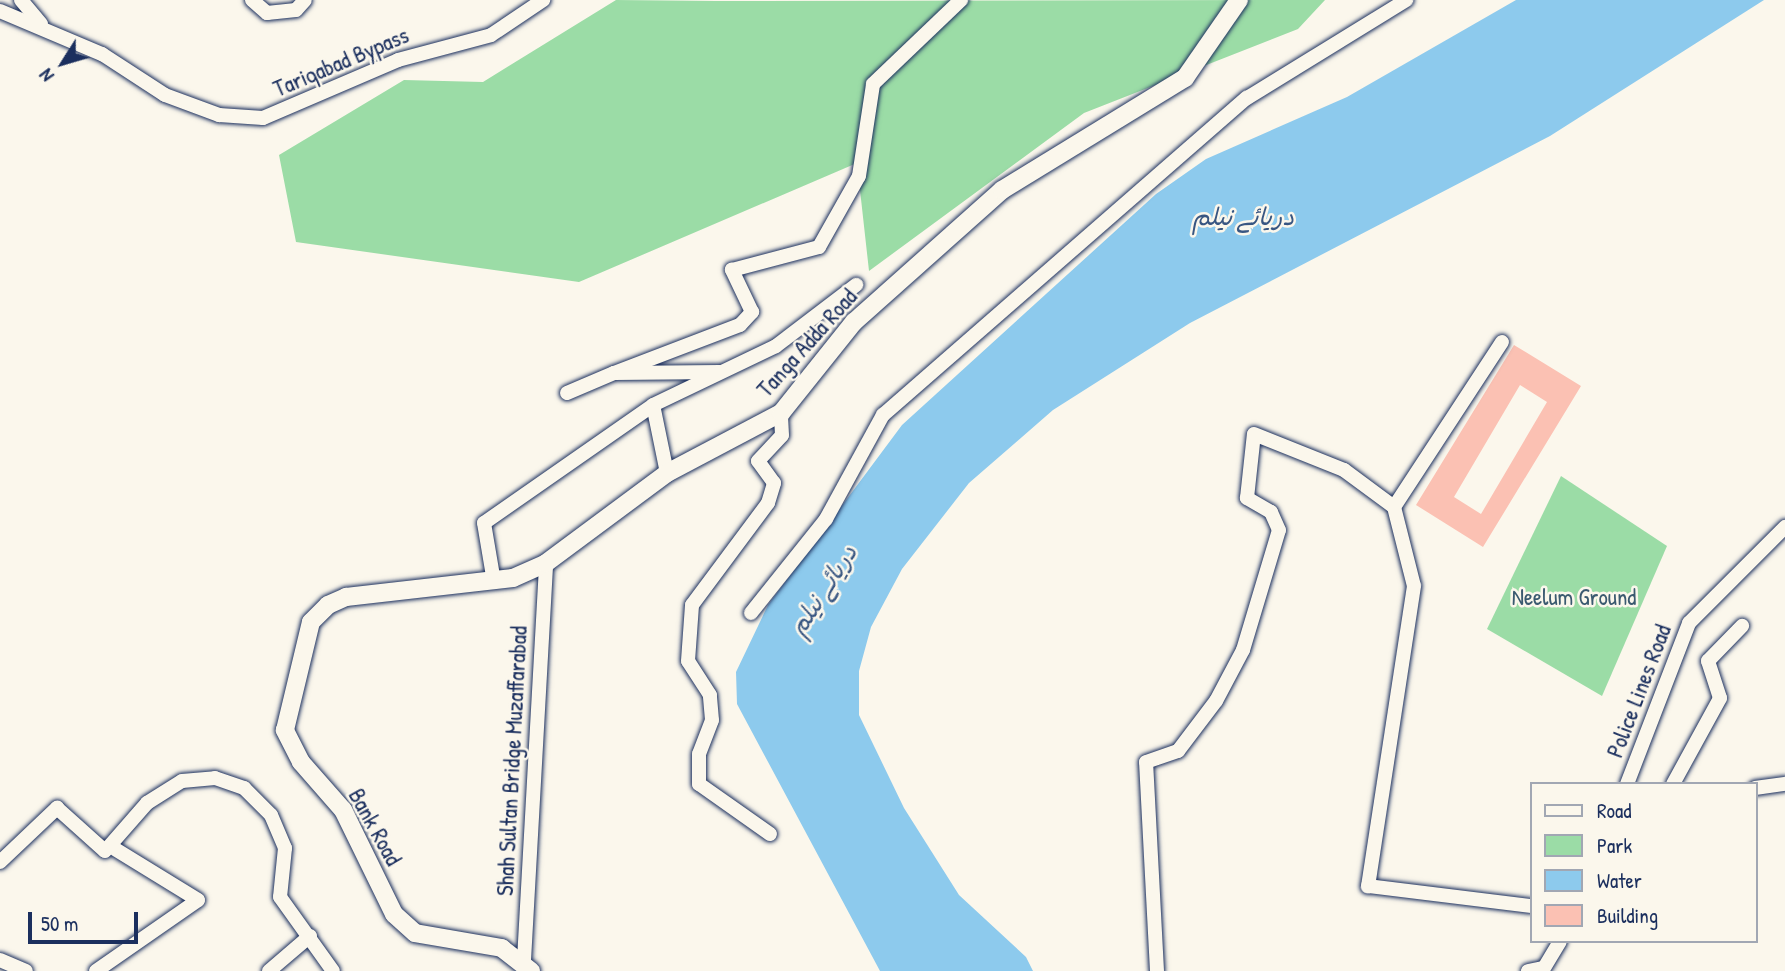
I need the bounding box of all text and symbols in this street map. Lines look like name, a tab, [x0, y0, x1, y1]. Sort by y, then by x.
street label: Tariqabad Bypass	[269, 21, 413, 103]
north arrow	[28, 28, 98, 98]
text: N	[33, 64, 60, 88]
water label: دریائے نیلم	[1192, 203, 1294, 231]
street label: Tanga Adda Road	[751, 283, 863, 403]
water label: دریائے نیلم	[783, 539, 863, 641]
park label: Neelum Ground	[1512, 583, 1636, 611]
street label: Police Lines Road	[1601, 621, 1677, 761]
street label: Shah Sultan Bridge Muzaffarabad	[491, 625, 533, 897]
legend	[1530, 782, 1757, 943]
street label: Bank Road	[343, 784, 407, 870]
text: Road	[1597, 796, 1631, 825]
text: Park	[1597, 831, 1632, 860]
text: Water	[1597, 866, 1642, 895]
scale bar	[32, 898, 142, 942]
text: Building	[1597, 901, 1658, 930]
text: 50 m	[41, 909, 78, 938]

